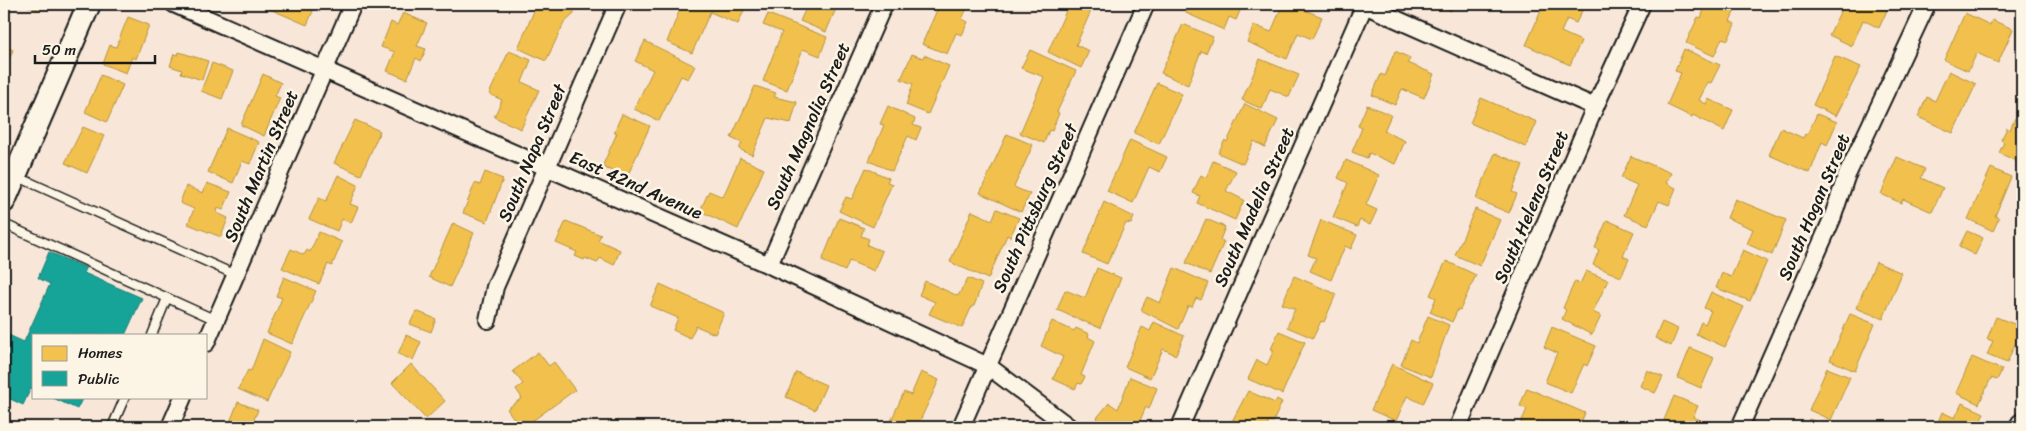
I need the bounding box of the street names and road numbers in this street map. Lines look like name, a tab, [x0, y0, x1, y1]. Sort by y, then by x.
street label: South Magnolia Street	[757, 37, 859, 215]
street label: South Napa Street	[489, 78, 576, 227]
street label: South Martin Street	[214, 85, 308, 247]
street label: South Pittsburg Street	[983, 117, 1087, 298]
street label: South Madelia Street	[1204, 122, 1304, 292]
street label: South Helena Street	[1484, 125, 1578, 289]
street label: South Hogan Street	[1769, 128, 1859, 285]
street label: East 42nd Avenue	[564, 141, 708, 229]

